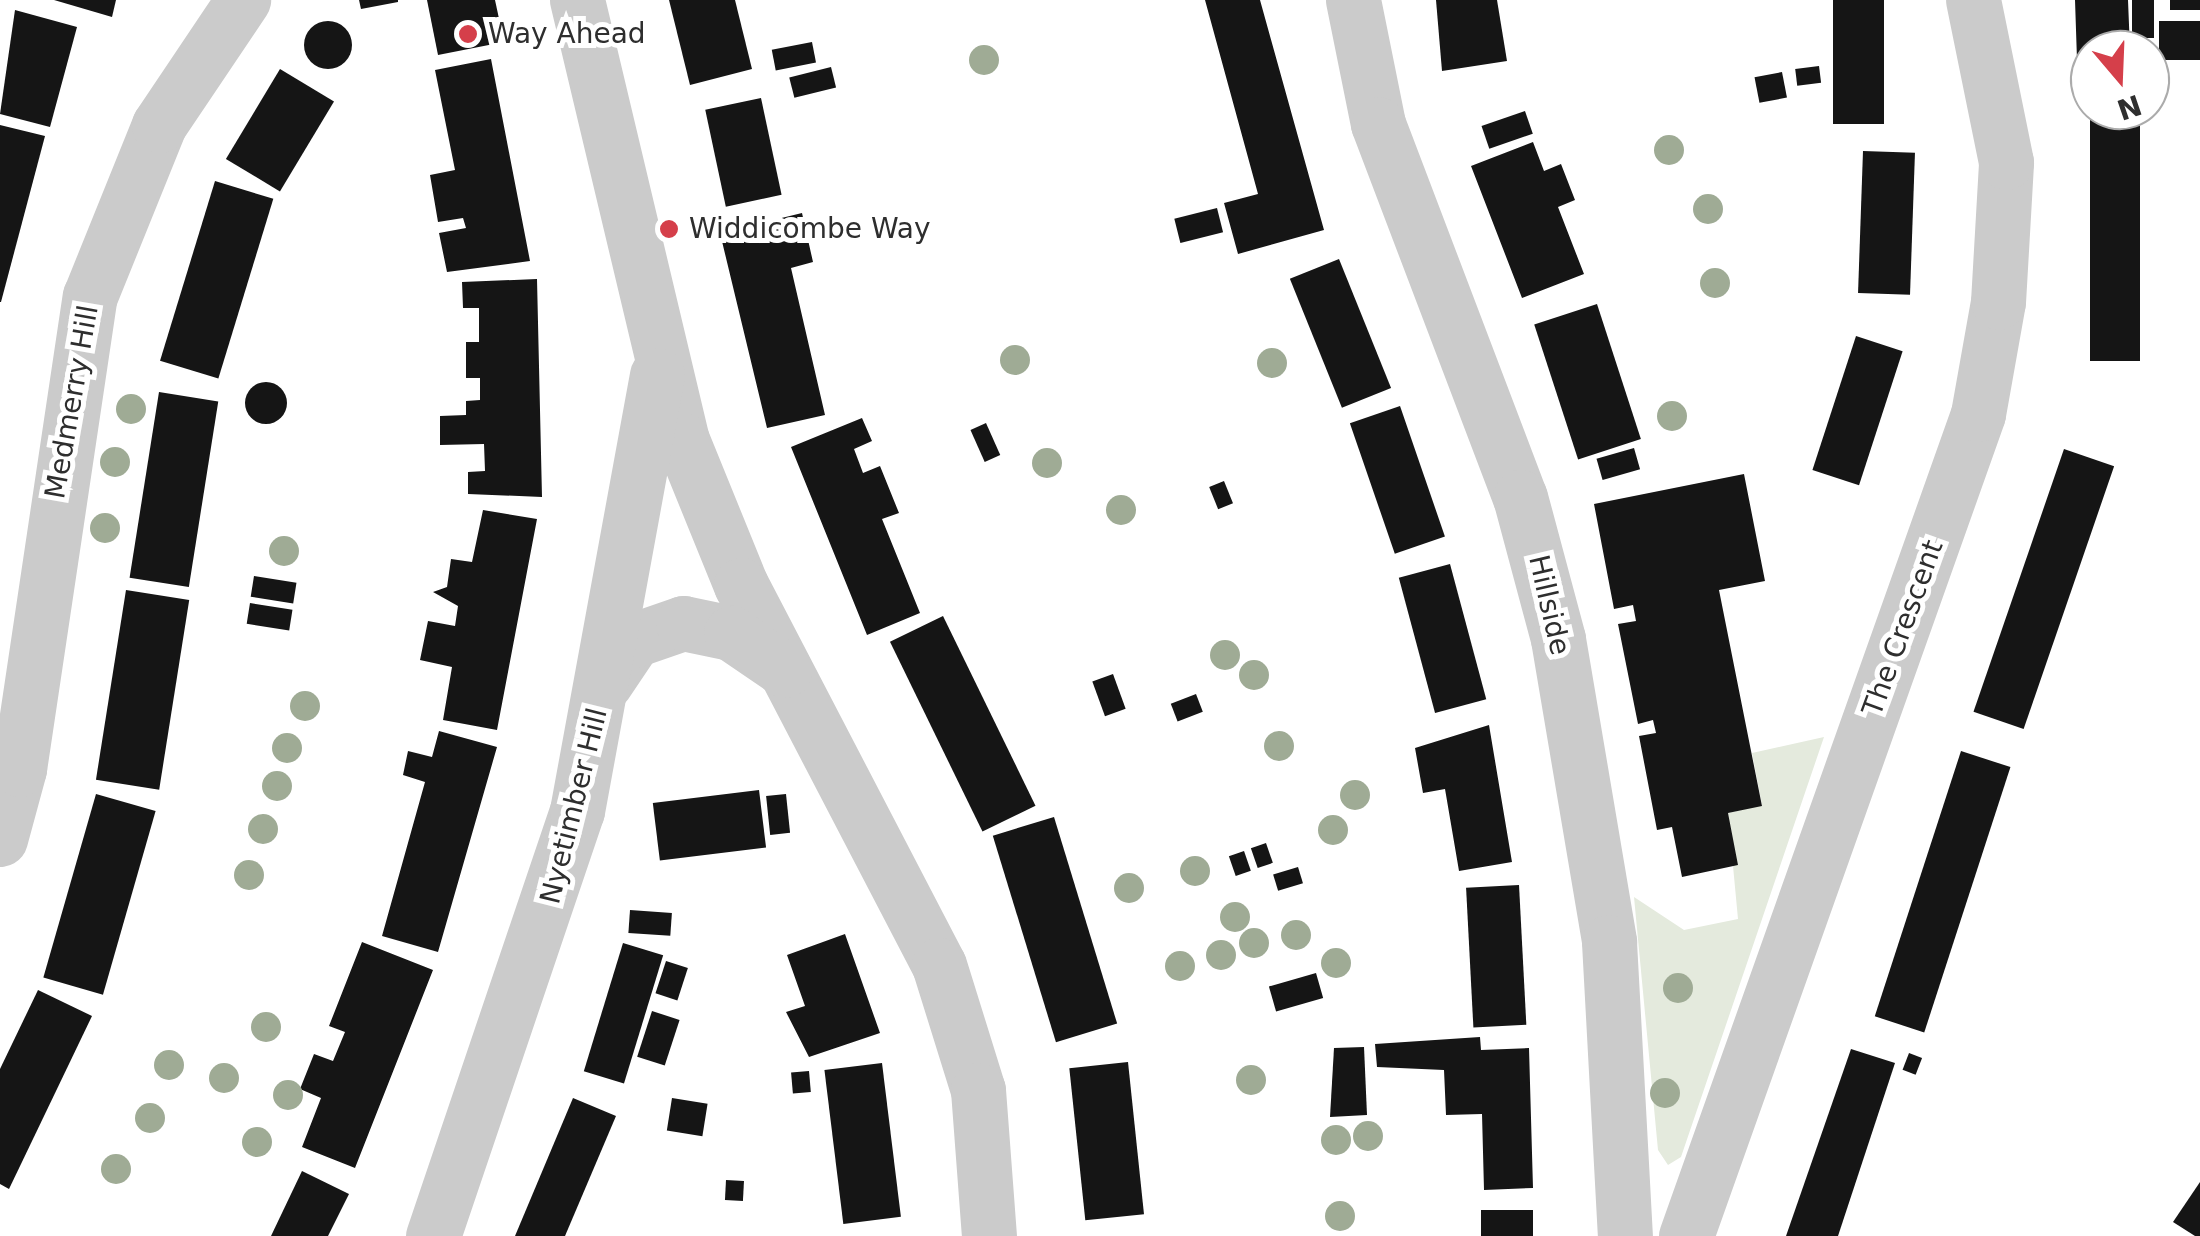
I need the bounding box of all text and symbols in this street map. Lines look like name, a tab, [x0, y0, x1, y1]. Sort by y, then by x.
place label: Way Ahead	[488, 17, 646, 51]
marker: Way Ahead	[457, 23, 479, 45]
north arrow	[2070, 30, 2170, 130]
text: N	[2113, 88, 2146, 126]
place label: Widdicombe Way	[689, 212, 931, 246]
marker: Widdicombe Way	[658, 218, 680, 240]
street label: Medmerry Hill	[38, 303, 106, 501]
street label: The Crescent	[1856, 536, 1950, 720]
street label: Hillside	[1521, 552, 1577, 658]
street label: Nyetimber Hill	[533, 705, 615, 907]

